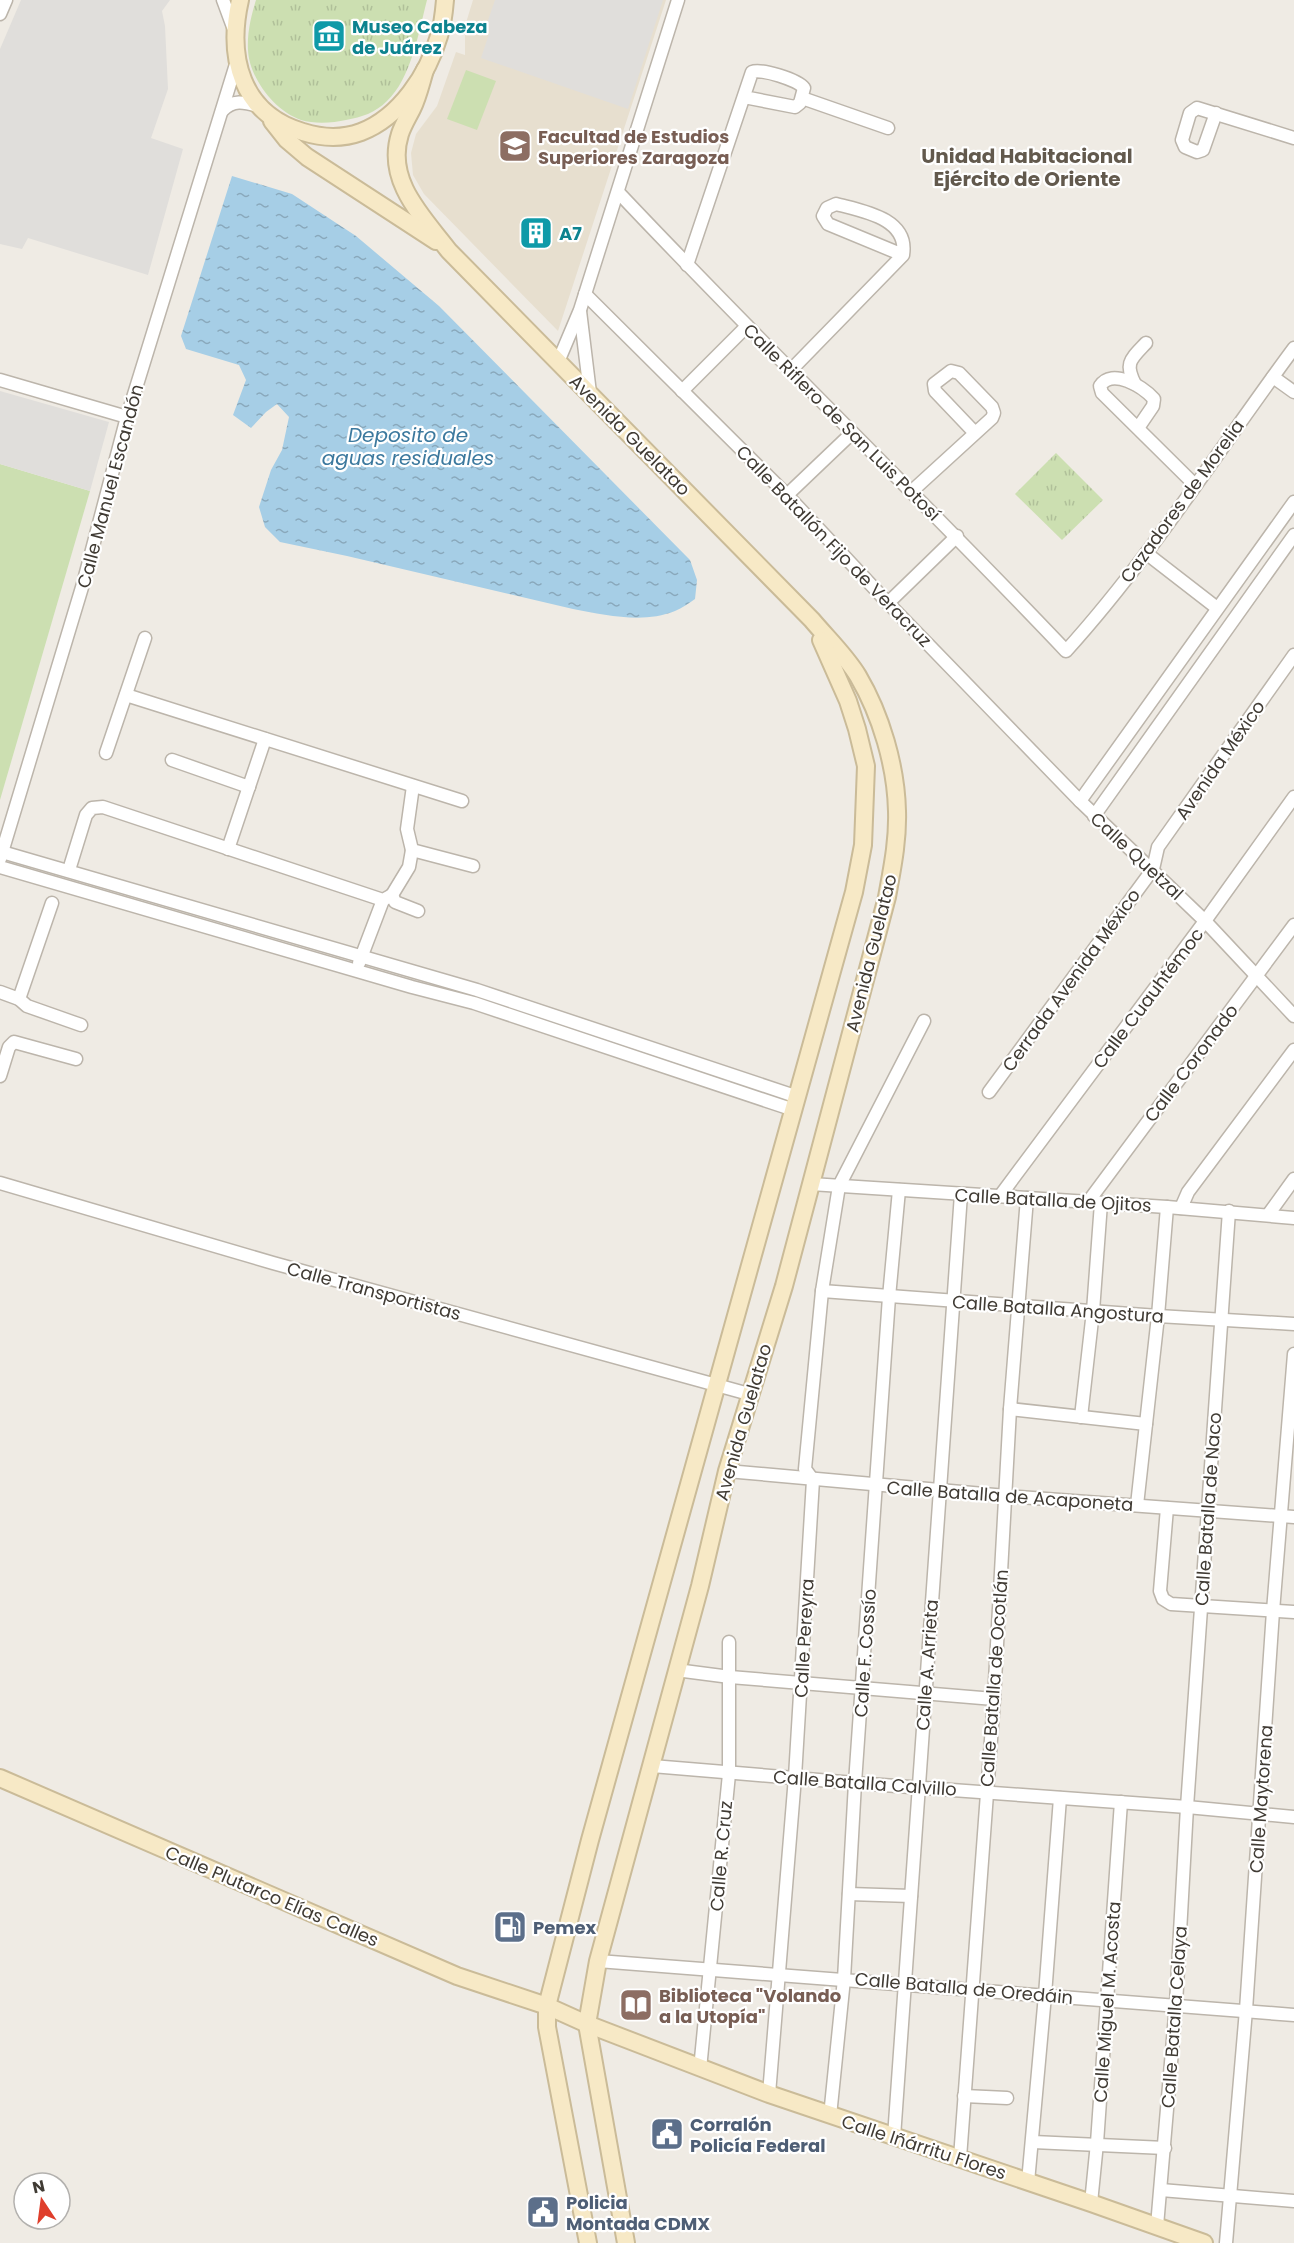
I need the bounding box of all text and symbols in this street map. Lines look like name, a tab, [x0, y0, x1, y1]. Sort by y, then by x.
place label: Museo Cabeza de Juárez	[352, 14, 487, 60]
museum icon: Museo Cabeza de Juárez	[311, 18, 347, 54]
place label: Facultad de Estudios Superiores Zaragoza	[538, 124, 729, 170]
school or university icon: Facultad de Estudios Superiores Zaragoza	[497, 128, 533, 164]
district label: Unidad Habitacional Ejército de Oriente	[921, 142, 1133, 193]
building icon: A7	[518, 215, 554, 251]
place label: A7	[559, 221, 582, 246]
street label: Calle Riflero de San Luis Potosí	[738, 318, 946, 526]
street label: Avenida Guelatao	[564, 369, 696, 501]
street label: Calle Manuel Escandón	[71, 381, 149, 591]
street label: Cazadores de Morelia	[1114, 414, 1250, 588]
water label: Deposito de aguas residuales	[322, 421, 494, 472]
street label: Calle Batallón Fijo de Veracruz	[731, 440, 937, 652]
street label: Avenida México	[1169, 695, 1271, 825]
street label: Calle Quetzal	[1085, 806, 1189, 906]
street label: Avenida Guelatao	[839, 871, 903, 1035]
street label: Cerrada Avenida México	[996, 883, 1146, 1077]
street label: Calle Cuauhtémoc	[1087, 922, 1209, 1073]
street label: Calle Coronado	[1138, 999, 1244, 1127]
street label: Calle Batalla de Ojitos	[954, 1182, 1152, 1218]
street label: Calle Transportistas	[284, 1256, 464, 1326]
street label: Calle Batalla Angostura	[951, 1289, 1165, 1329]
street label: Avenida Guelatao	[709, 1341, 777, 1503]
street label: Calle Batalla de Naco	[1189, 1411, 1227, 1607]
street label: Calle Batalla de Acaponeta	[886, 1475, 1134, 1517]
street label: Calle Batalla de Ocotlán	[974, 1568, 1014, 1788]
street label: Calle Pereyra	[788, 1578, 820, 1698]
street label: Calle F. Cossío	[848, 1588, 882, 1718]
street label: Calle A. Arrieta	[910, 1599, 944, 1731]
street label: Calle Maytorena	[1243, 1724, 1279, 1874]
street label: Calle Batalla Calvillo	[772, 1764, 958, 1802]
street label: Calle R. Cruz	[704, 1800, 738, 1912]
street label: Calle Plutarco Elías Calles	[161, 1840, 383, 1952]
street label: Calle Miguel M. Acosta	[1087, 1901, 1127, 2103]
fuel station icon: Pemex	[492, 1909, 528, 1945]
place label: Pemex	[533, 1915, 596, 1940]
street label: Calle Batalla Celaya	[1155, 1925, 1193, 2109]
street label: Calle Batalla de Oredáin	[854, 1966, 1074, 2010]
place label: Biblioteca "Volando a la Utopía"	[659, 1983, 841, 2029]
library icon: Biblioteca "Volando a la Utopía"	[618, 1987, 654, 2023]
street label: Calle Iñárritu Flores	[838, 2109, 1010, 2185]
place label: Corralón Policía Federal	[690, 2112, 826, 2158]
public building icon: Corralón Policía Federal	[649, 2116, 685, 2152]
north arrow	[12, 2171, 72, 2231]
text: N	[30, 2174, 47, 2199]
place label: Policia Montada CDMX	[566, 2190, 710, 2236]
public building icon: Policia Montada CDMX	[525, 2194, 561, 2230]

